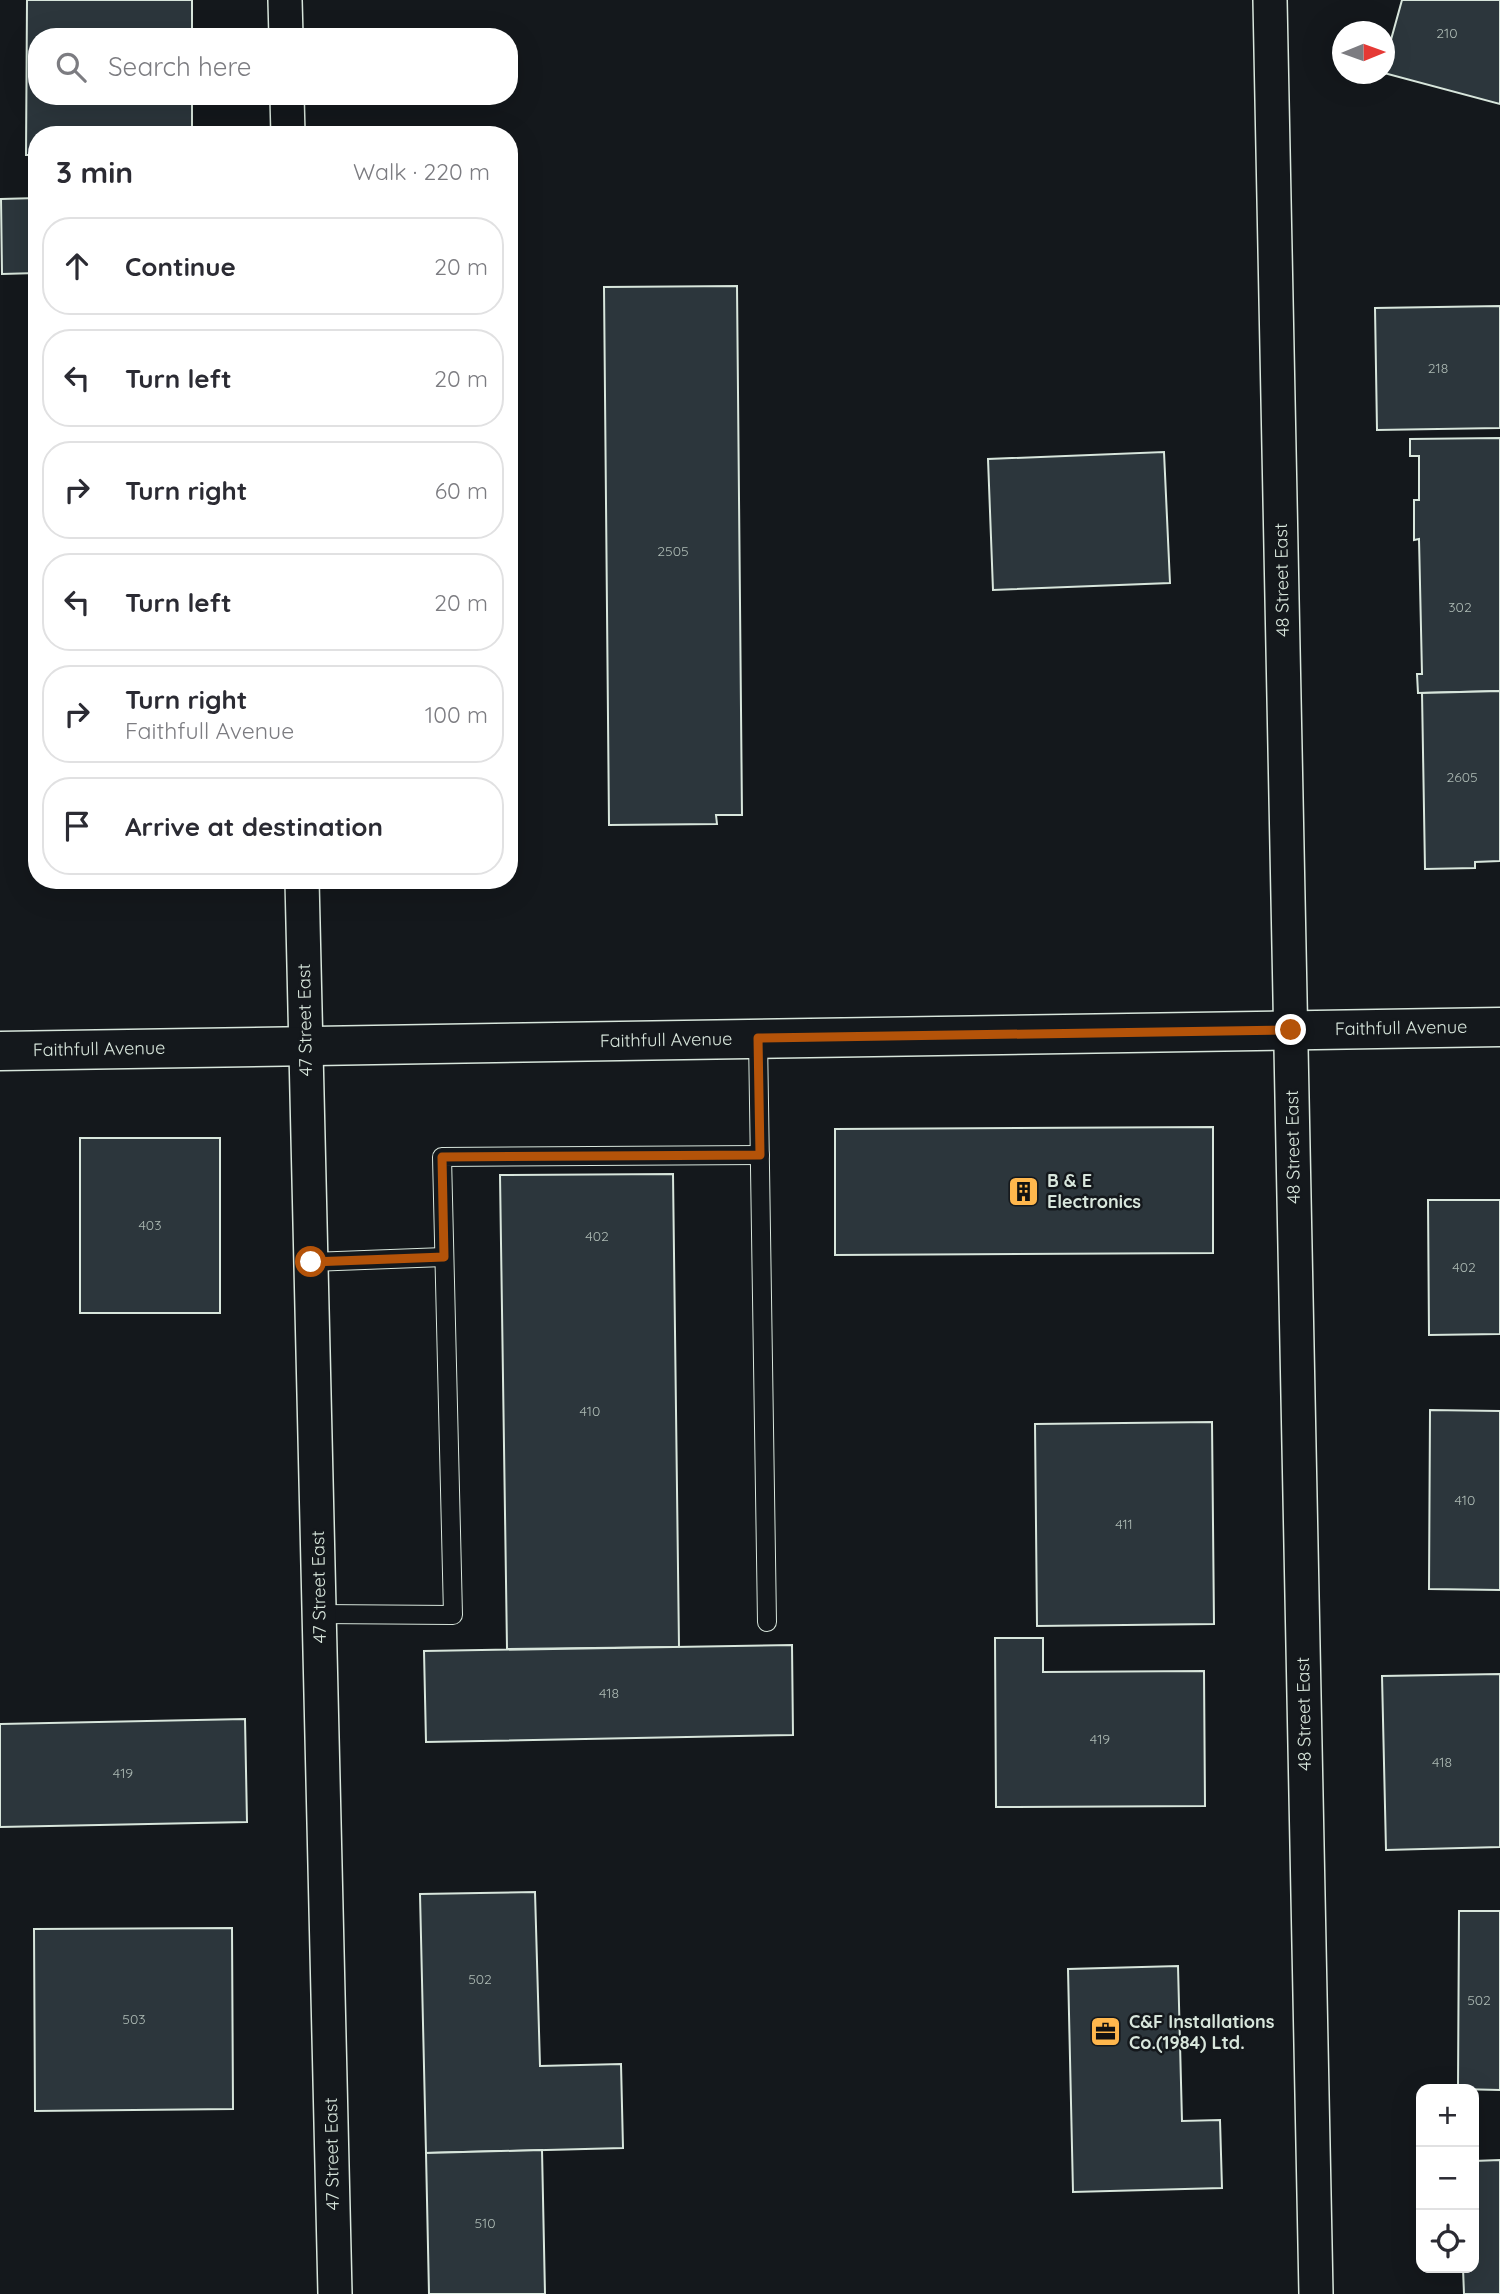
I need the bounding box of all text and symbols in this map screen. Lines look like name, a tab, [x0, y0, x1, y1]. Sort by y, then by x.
north arrow	[1332, 21, 1395, 84]
house number: 210	[1436, 24, 1458, 42]
search box	[28, 28, 518, 105]
icon: search	[52, 48, 90, 86]
text: Search here	[108, 50, 252, 83]
text: 3 min	[56, 153, 133, 191]
text: Walk · 220 m	[353, 157, 490, 186]
icon: ahead	[58, 247, 96, 285]
text: Continue	[125, 250, 236, 283]
text: 20 m	[434, 252, 488, 281]
icon: left	[58, 359, 96, 397]
house number: 218	[1428, 359, 1448, 377]
text: Turn left	[125, 362, 232, 395]
text: 20 m	[434, 364, 488, 393]
icon: right	[58, 471, 96, 509]
text: Turn right	[125, 474, 247, 507]
text: 60 m	[435, 476, 488, 505]
street label: 48 Street East	[1269, 523, 1294, 637]
house number: 2505	[657, 542, 689, 560]
icon: left	[58, 583, 96, 621]
text: Turn left	[125, 586, 232, 619]
text: 20 m	[434, 588, 488, 617]
house number: 302	[1448, 598, 1472, 616]
text: Turn right	[125, 683, 247, 716]
icon: right	[58, 695, 96, 733]
text: 100 m	[425, 700, 488, 729]
text: Faithfull Avenue	[125, 716, 294, 745]
house number: 2605	[1446, 768, 1478, 786]
icon: arrive	[58, 807, 96, 845]
text: Arrive at destination	[125, 810, 383, 843]
street label: 47 Street East	[292, 963, 317, 1077]
route end	[1275, 1014, 1306, 1045]
street label: Faithfull Avenue	[1335, 1015, 1467, 1040]
street label: Faithfull Avenue	[600, 1027, 732, 1052]
street label: Faithfull Avenue	[33, 1036, 165, 1061]
street label: 48 Street East	[1280, 1090, 1305, 1204]
place label: B & E Electronics	[1047, 1169, 1141, 1213]
building icon: B & E Electronics	[1007, 1174, 1041, 1208]
house number: 403	[138, 1216, 162, 1234]
house number: 402	[585, 1227, 609, 1245]
route start	[295, 1246, 326, 1277]
house number: 402	[1452, 1258, 1476, 1276]
house number: 410	[580, 1402, 600, 1420]
house number: 410	[1455, 1491, 1475, 1509]
house number: 411	[1115, 1515, 1133, 1533]
street label: 47 Street East	[306, 1530, 331, 1644]
street label: 48 Street East	[1291, 1657, 1316, 1771]
house number: 418	[599, 1684, 619, 1702]
house number: 419	[1090, 1730, 1110, 1748]
house number: 418	[1432, 1753, 1452, 1771]
house number: 419	[113, 1764, 133, 1782]
house number: 502	[468, 1970, 492, 1988]
house number: 502	[1467, 1991, 1491, 2009]
house number: 503	[122, 2010, 146, 2028]
place label: C&F Installations Co.(1984) Ltd.	[1129, 2010, 1275, 2054]
office icon: C&F Installations Co.(1984) Ltd.	[1089, 2015, 1123, 2049]
map controls	[1416, 2084, 1479, 2273]
button: +	[1416, 2084, 1479, 2147]
street label: 47 Street East	[319, 2097, 344, 2211]
button: −	[1416, 2147, 1479, 2210]
button: locate	[1416, 2210, 1479, 2273]
house number: 510	[474, 2214, 496, 2232]

